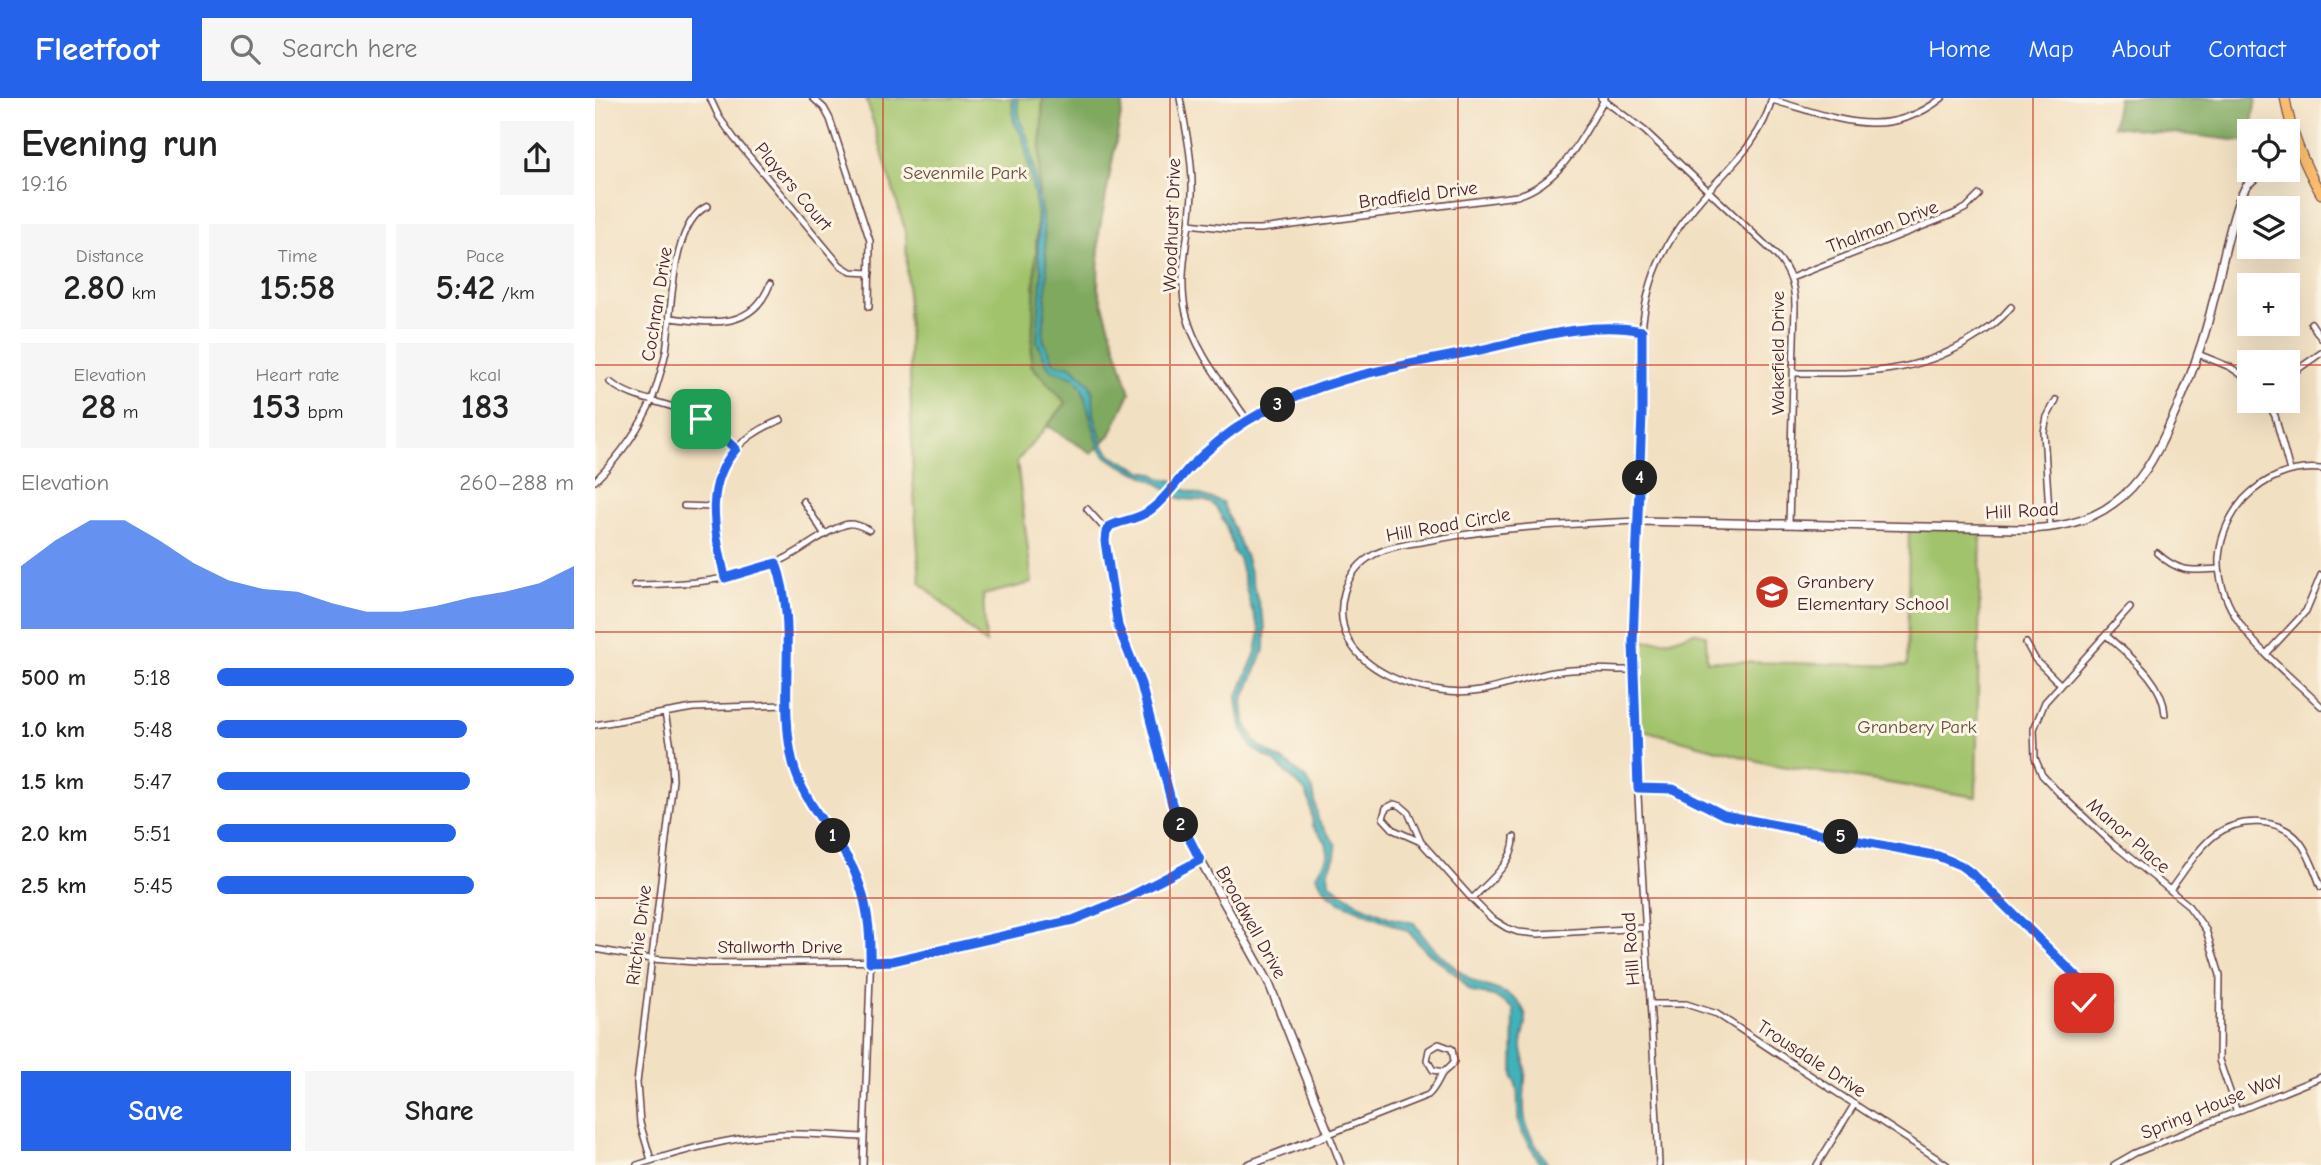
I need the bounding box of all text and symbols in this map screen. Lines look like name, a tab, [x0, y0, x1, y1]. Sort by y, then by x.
search box	[202, 18, 692, 81]
text: Fleetfoot	[35, 30, 160, 68]
icon: search	[226, 30, 264, 68]
text: Search here	[282, 34, 417, 64]
text: Home	[1929, 35, 1990, 63]
text: Map	[2028, 35, 2074, 63]
text: About	[2112, 35, 2170, 63]
text: Contact	[2208, 35, 2286, 63]
map controls	[2237, 119, 2300, 413]
button: locate	[2237, 119, 2300, 182]
button: share	[500, 121, 574, 195]
text: Evening run	[21, 122, 218, 166]
street label: Players Court	[750, 138, 837, 236]
street label: Woodhurst Drive	[1159, 158, 1185, 292]
park label: Sevenmile Park	[903, 162, 1028, 184]
text: 19:16	[21, 170, 68, 197]
street label: Bradfield Drive	[1358, 177, 1479, 213]
street label: Thalman Drive	[1824, 196, 1941, 258]
button: layers	[2237, 196, 2300, 259]
text: Distance	[76, 245, 144, 267]
text: Time	[278, 245, 317, 267]
text: Pace	[466, 245, 504, 267]
street label: Cochran Drive	[637, 245, 677, 363]
text: 2.80	[63, 267, 125, 308]
text: 15:58	[259, 267, 336, 308]
text: 5:42	[436, 267, 495, 308]
button: +	[2237, 273, 2300, 336]
text: km	[125, 282, 156, 304]
text: /km	[495, 282, 535, 304]
street label: Wakefield Drive	[1767, 291, 1789, 415]
button: −	[2237, 350, 2300, 413]
text: Elevation	[73, 364, 146, 386]
text: Heart rate	[256, 364, 339, 386]
text: kcal	[469, 364, 501, 386]
text: 28	[81, 386, 116, 427]
text: 153	[252, 386, 301, 427]
text: 183	[461, 386, 510, 427]
pin: 3	[1261, 388, 1295, 422]
pin	[671, 389, 731, 449]
text: 3	[1273, 393, 1282, 415]
icon: arrive	[682, 400, 720, 438]
text: m	[116, 401, 139, 423]
text: bpm	[301, 401, 343, 423]
pin: 4	[1623, 460, 1657, 496]
text: 4	[1635, 466, 1644, 488]
text: Elevation	[21, 469, 109, 496]
text: 260–288 m	[459, 469, 574, 496]
street label: Hill Road	[1985, 498, 2059, 524]
street label: Hill Road Circle	[1384, 503, 1512, 547]
place label: Granbery Elementary School	[1797, 571, 1949, 615]
school or university icon: Granbery Elementary School	[1753, 573, 1791, 611]
text: 500 m	[21, 664, 86, 691]
text: 5:18	[133, 664, 171, 691]
text: 1.0 km	[21, 716, 85, 743]
text: 5:48	[133, 716, 173, 743]
park label: Granbery Park	[1857, 716, 1978, 738]
text: 1.5 km	[21, 768, 84, 795]
text: 5:47	[133, 768, 172, 795]
street label: Manor Place	[2082, 794, 2175, 878]
pin: 2	[1163, 808, 1199, 842]
text: 2	[1176, 813, 1185, 835]
pin: 1	[815, 818, 851, 854]
text: 2.0 km	[21, 820, 87, 847]
text: 5:51	[133, 820, 171, 847]
pin: 5	[1823, 820, 1859, 854]
text: 1	[829, 824, 836, 846]
text: 5	[1835, 825, 1846, 847]
street label: Broadwell Drive	[1211, 862, 1291, 982]
text: 2.5 km	[21, 872, 87, 899]
text: 5:45	[133, 872, 173, 899]
street label: Ritchie Drive	[622, 884, 656, 987]
street label: Hill Road	[1617, 911, 1645, 986]
street label: Stallworth Drive	[718, 936, 842, 958]
pin	[2054, 973, 2114, 1033]
icon: check	[2065, 984, 2103, 1022]
street label: Trousdale Drive	[1753, 1015, 1870, 1102]
street label: Spring House Way	[2138, 1067, 2286, 1144]
button: Save	[21, 1071, 291, 1151]
button: Share	[305, 1071, 574, 1151]

